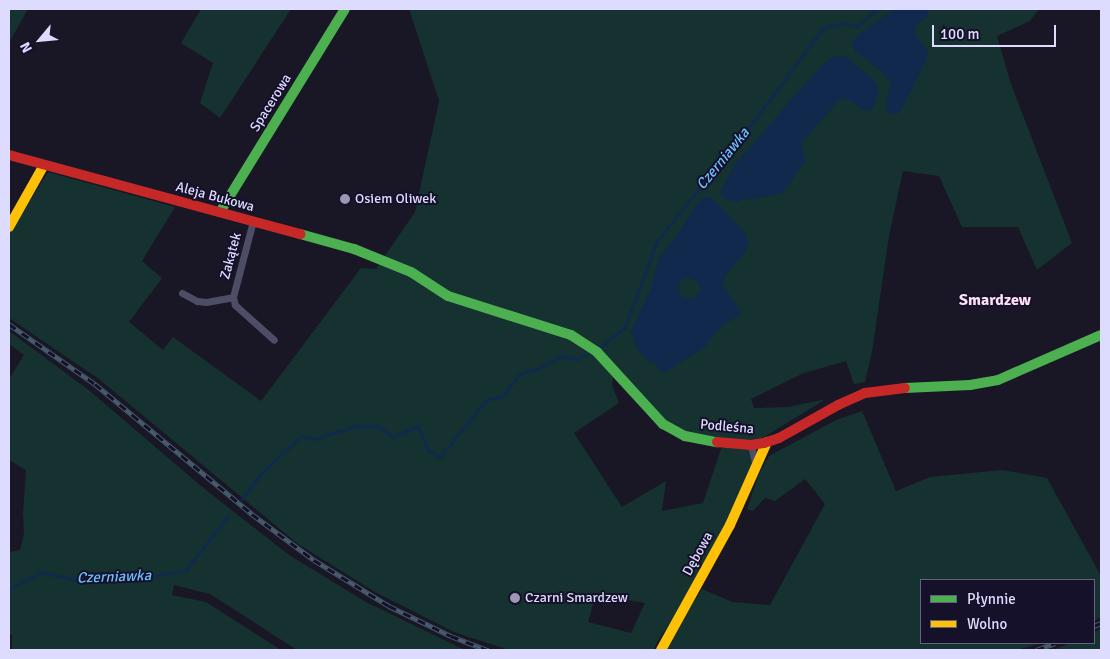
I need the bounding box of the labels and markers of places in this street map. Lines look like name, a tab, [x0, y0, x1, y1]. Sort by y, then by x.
place label: Osiem Oliwek	[355, 191, 436, 207]
marker: Osiem Oliwek	[339, 193, 351, 205]
place label: Czarni Smardzew	[525, 590, 628, 606]
marker: Czarni Smardzew	[509, 592, 521, 604]

